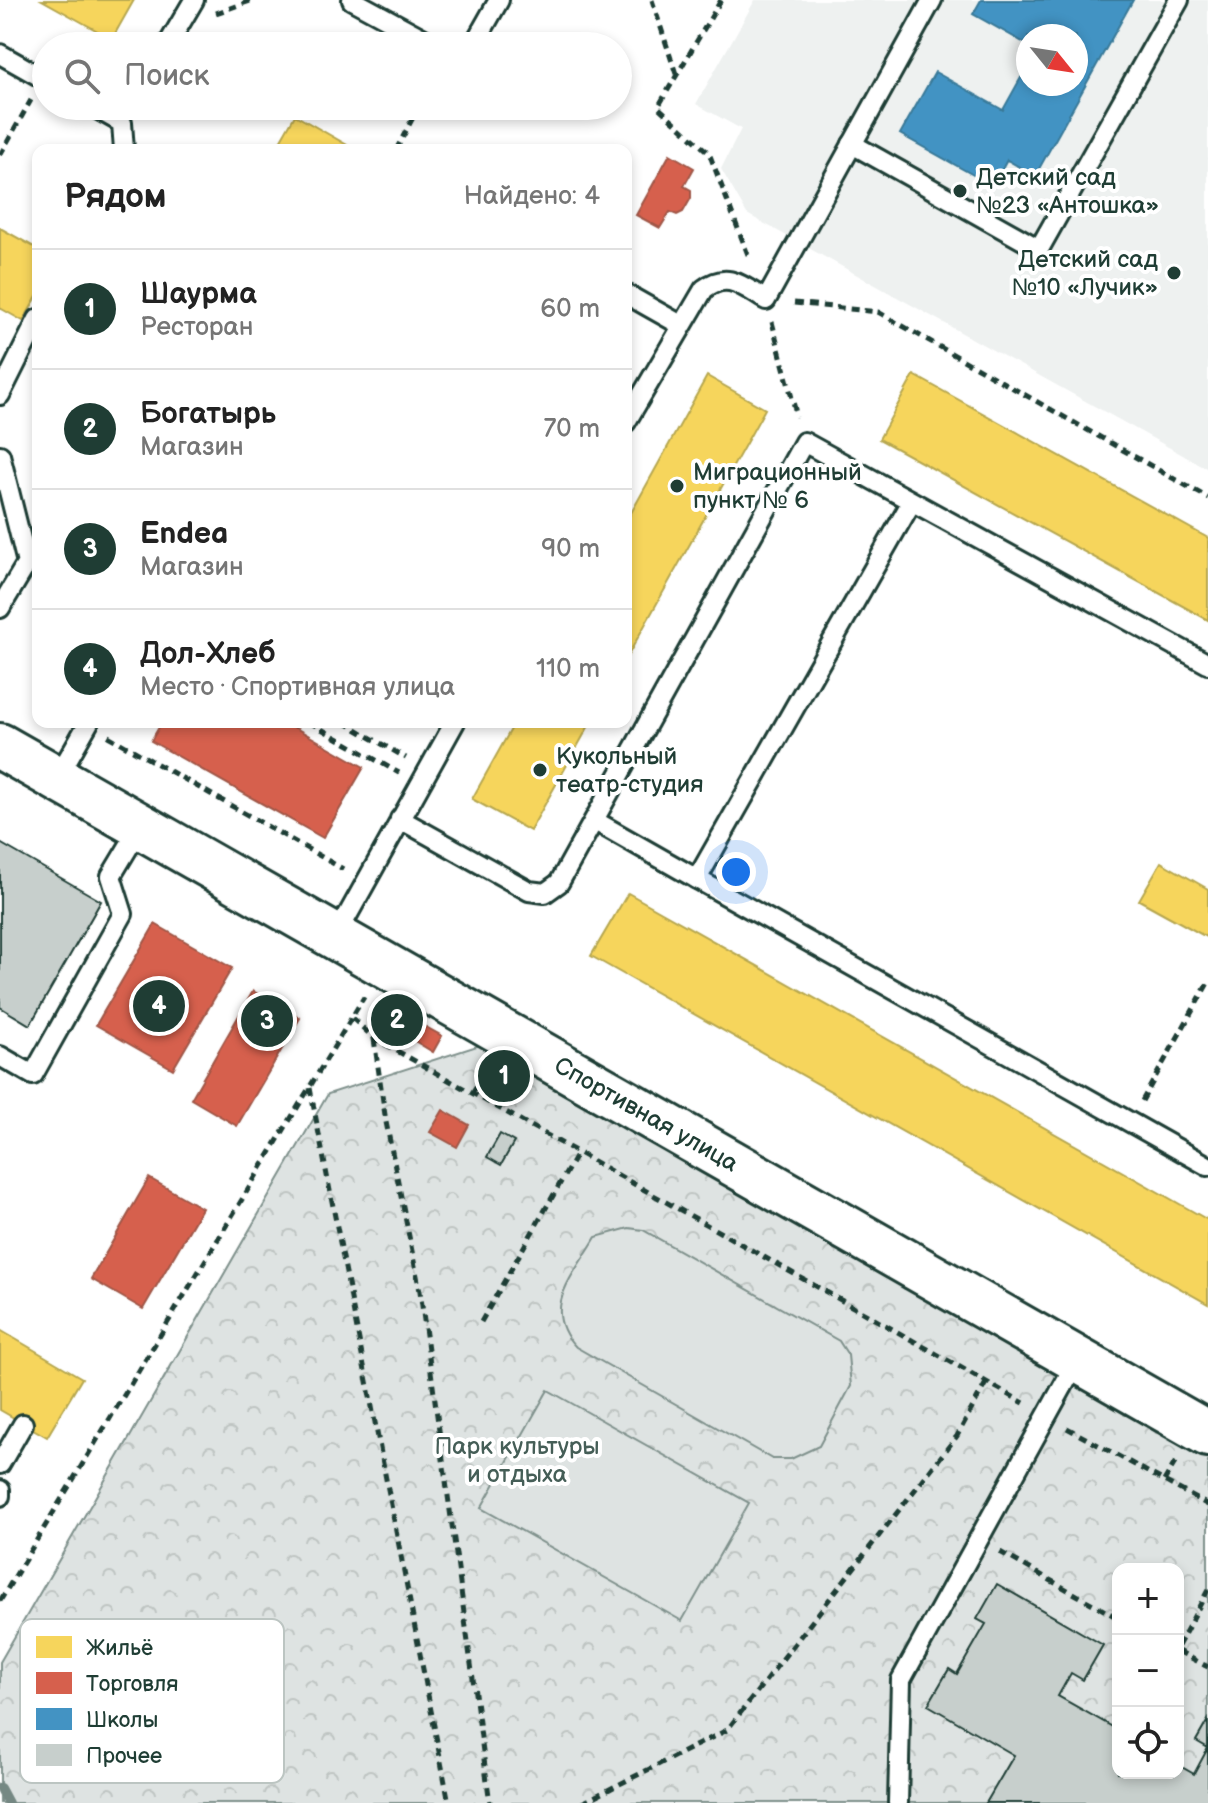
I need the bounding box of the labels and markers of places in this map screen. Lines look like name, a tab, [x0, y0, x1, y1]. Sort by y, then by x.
place label: Детский сад №23 «Антошка»	[976, 163, 1159, 220]
marker: Детский сад №23 «Антошка»	[951, 182, 969, 200]
place label: Детский сад №10 «Лучик»	[1011, 245, 1158, 302]
marker: Детский сад №10 «Лучик»	[1165, 264, 1183, 282]
place label: Миграционный пункт № 6	[693, 458, 862, 515]
marker: Миграционный пункт № 6	[668, 477, 686, 495]
place label: Кукольный театр-студия	[556, 742, 704, 799]
marker: Кукольный театр-студия	[531, 761, 549, 779]
pin: 4	[133, 976, 185, 1036]
pin: 2	[371, 990, 423, 1050]
pin: 3	[241, 991, 293, 1051]
pin: 1	[478, 1046, 530, 1106]

